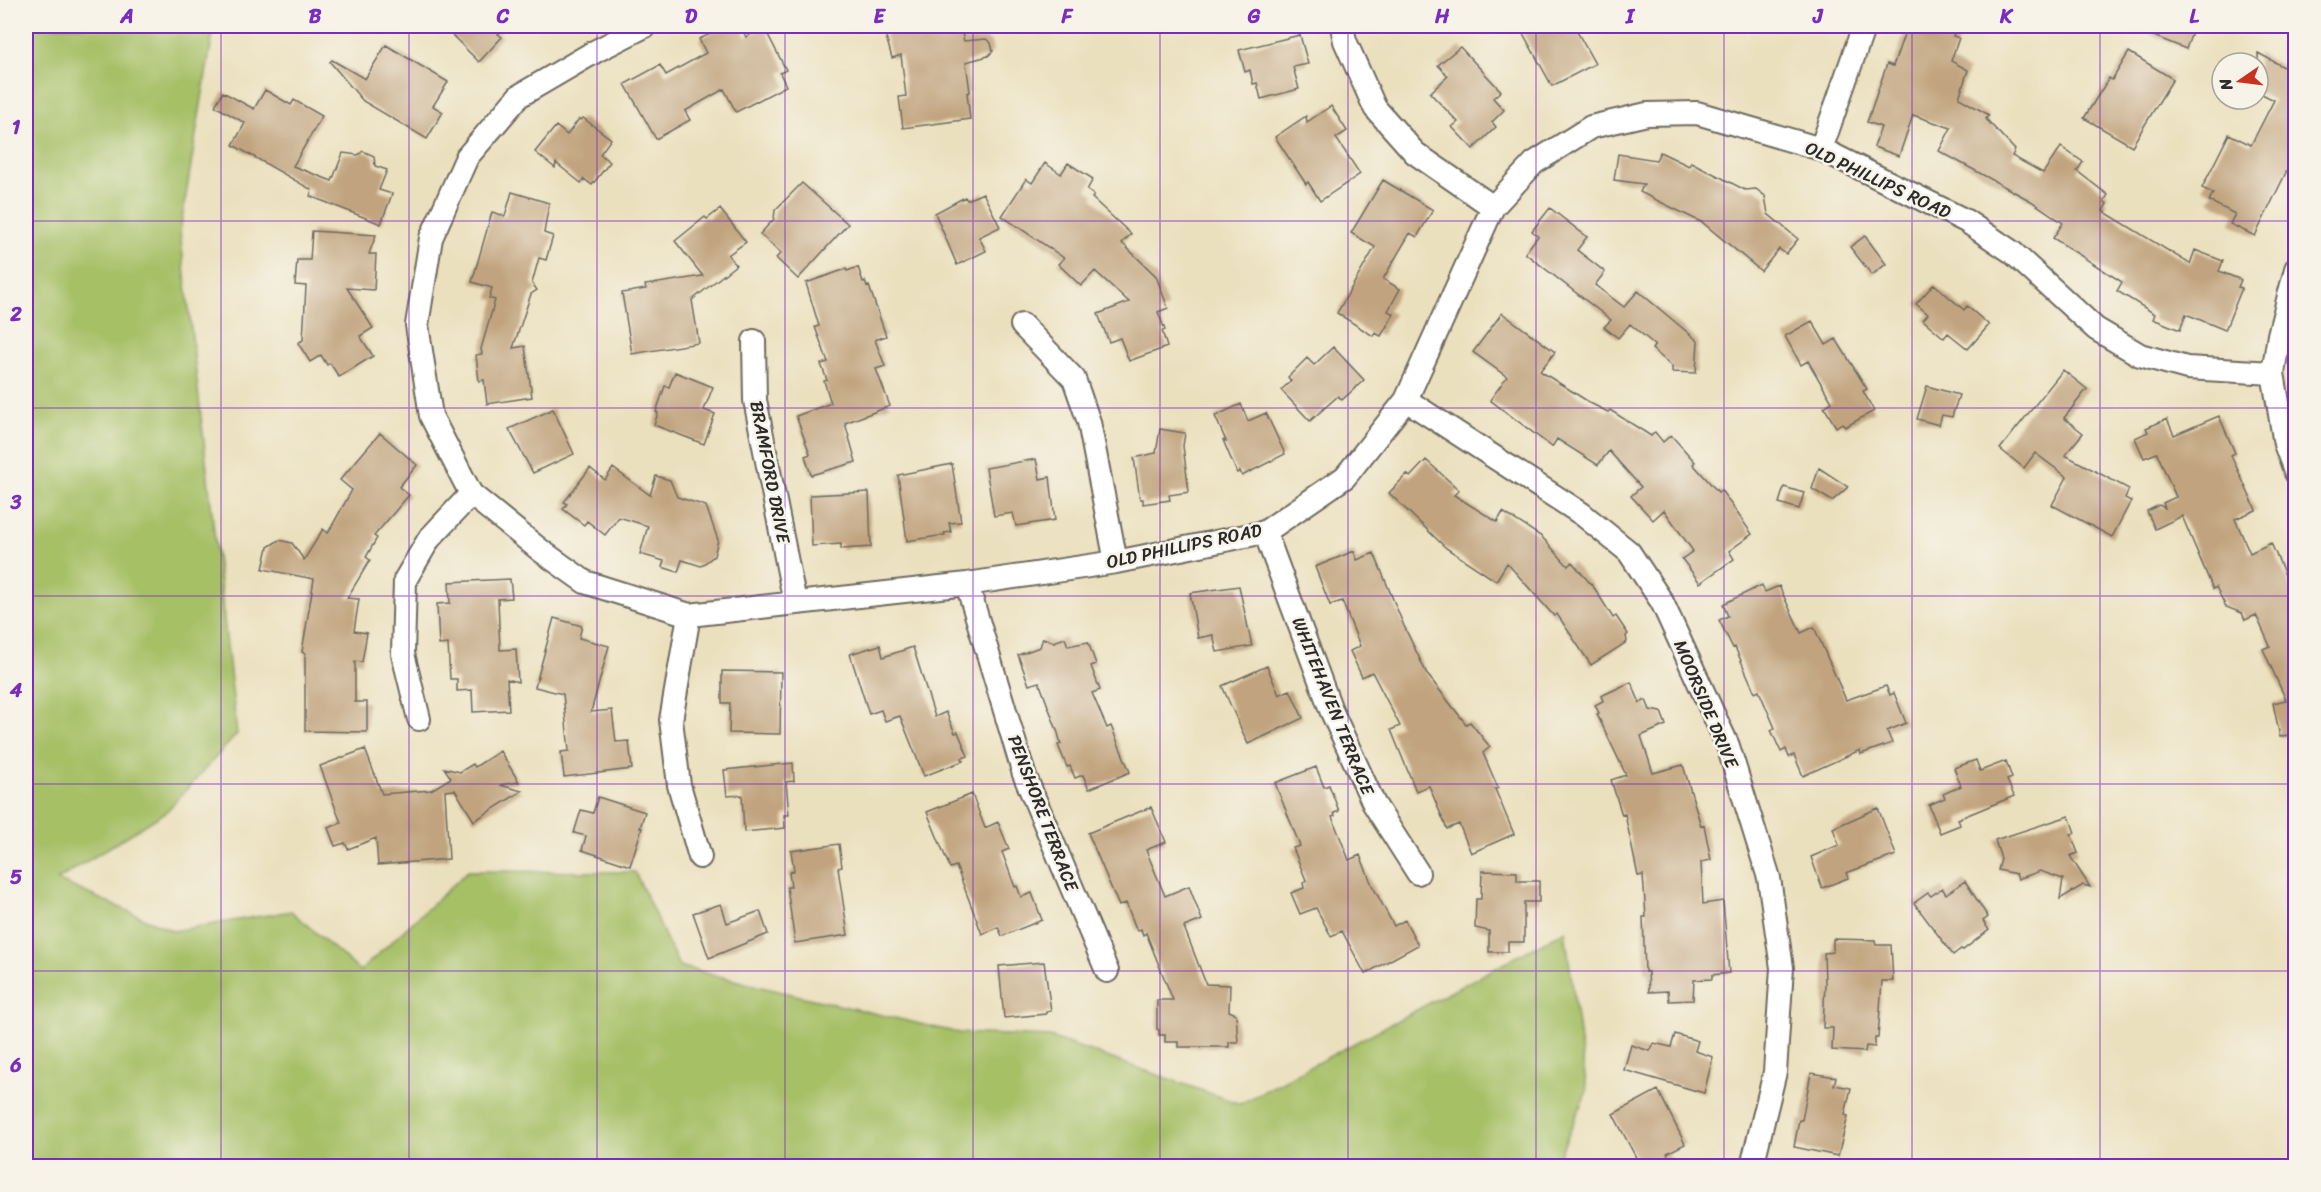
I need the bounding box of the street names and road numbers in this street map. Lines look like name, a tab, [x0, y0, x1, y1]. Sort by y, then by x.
street label: OLD PHILLIPS ROAD	[1800, 132, 1957, 228]
street label: BRAMFORD DRIVE	[741, 398, 800, 547]
street label: OLD PHILLIPS ROAD	[1103, 514, 1265, 578]
street label: WHITEHAVEN TERRACE	[1283, 612, 1384, 801]
street label: MOORSIDE DRIVE	[1664, 635, 1748, 774]
street label: PENSHORE TERRACE	[998, 730, 1088, 897]

